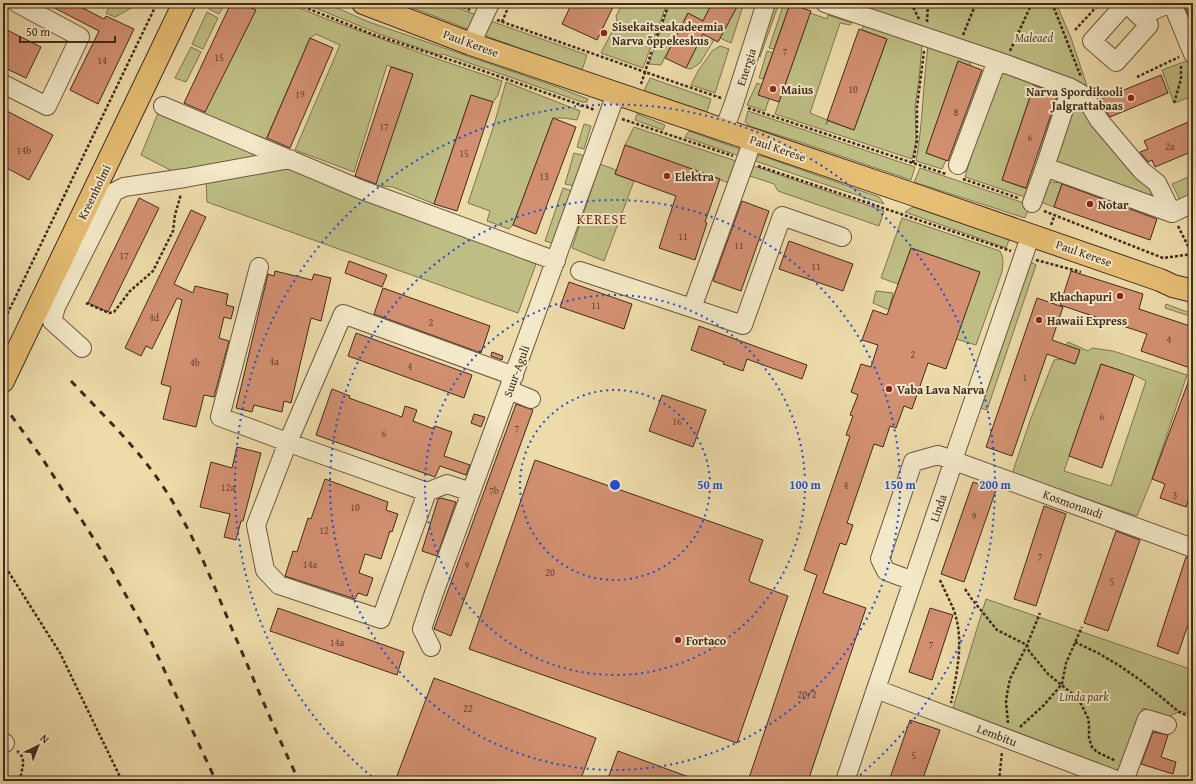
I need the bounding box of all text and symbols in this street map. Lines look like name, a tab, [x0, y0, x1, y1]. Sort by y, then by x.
scale bar	[20, 18, 115, 44]
place label: Sisekaitseakadeemia Narva õppekeskus	[612, 18, 724, 49]
text: 50 m	[26, 23, 50, 40]
street label: Paul Kerese	[441, 25, 502, 61]
marker: Sisekaitseakadeemia Narva õppekeskus	[599, 28, 609, 38]
park label: Maleaed	[1015, 29, 1053, 46]
house number: 7	[783, 44, 788, 59]
street label: Energia	[732, 46, 760, 88]
house number: 15	[214, 50, 224, 65]
house number: 14	[97, 53, 107, 68]
place label: Maius	[781, 81, 813, 98]
house number: 10	[848, 82, 858, 97]
place label: Narva Spordikooli Jalgrattabaas	[1026, 83, 1123, 114]
marker: Maius	[768, 84, 778, 94]
house number: 19	[295, 87, 305, 102]
marker: Narva Spordikooli Jalgrattabaas	[1126, 93, 1136, 103]
house number: 8	[954, 105, 959, 120]
house number: 17	[379, 119, 389, 134]
street label: Paul Kerese	[748, 130, 809, 166]
house number: 6	[1028, 130, 1033, 145]
house number: 2a	[1165, 139, 1175, 154]
house number: 14b	[17, 143, 31, 158]
house number: 15	[459, 146, 469, 161]
street label: Kreenholmi	[73, 161, 115, 222]
place label: Elektra	[675, 168, 715, 185]
house number: 13	[539, 169, 549, 184]
marker: Elektra	[662, 171, 672, 181]
place label: Notar	[1098, 196, 1129, 213]
marker: Notar	[1085, 199, 1095, 209]
district label: KERESE	[577, 209, 627, 229]
house number: 11	[678, 229, 688, 244]
street label: Paul Kerese	[1054, 235, 1115, 271]
house number: 11	[734, 238, 744, 253]
house number: 17	[119, 248, 129, 263]
house number: 11	[811, 259, 821, 274]
place label: Khachapuri	[1050, 288, 1112, 305]
marker: Khachapuri	[1115, 291, 1125, 301]
house number: 11	[591, 298, 601, 313]
house number: 4d	[149, 310, 160, 325]
place label: Hawaii Express	[1047, 312, 1127, 329]
house number: 2	[429, 315, 434, 330]
marker: Hawaii Express	[1034, 315, 1044, 325]
house number: 4	[1167, 332, 1172, 347]
street label: Suur-Aguli	[499, 342, 534, 399]
house number: 2	[911, 347, 916, 362]
house number: 4a	[269, 354, 279, 369]
house number: 4b	[190, 355, 200, 370]
house number: 4	[408, 359, 413, 374]
house number: 1	[1023, 370, 1028, 385]
place label: Vaba Lava Narva	[897, 381, 985, 398]
marker: Vaba Lava Narva	[884, 384, 894, 394]
house number: 6	[1100, 409, 1105, 424]
house number: 16	[672, 414, 682, 429]
house number: 7	[515, 421, 520, 436]
house number: 6	[382, 426, 387, 441]
text: 50 m	[697, 476, 723, 493]
text: 100 m	[789, 476, 822, 493]
text: 150 m	[884, 476, 917, 493]
text: 200 m	[979, 476, 1012, 493]
centre of rings	[608, 478, 622, 492]
house number: 4	[844, 478, 849, 493]
house number: 12a	[221, 480, 235, 495]
house number: 7b	[489, 483, 499, 498]
street label: Kosmonaudi	[1041, 485, 1106, 523]
house number: 3	[1173, 488, 1178, 503]
street label: Linda	[925, 492, 951, 524]
house number: 10	[350, 500, 360, 515]
house number: 9	[972, 509, 977, 524]
house number: 12	[319, 523, 329, 538]
house number: 7	[1038, 549, 1043, 564]
house number: 14a	[303, 557, 317, 572]
house number: 9	[465, 558, 470, 573]
house number: 20	[545, 565, 555, 580]
house number: 5	[1110, 574, 1115, 589]
place label: Fortaco	[686, 632, 727, 649]
house number: 14a	[330, 635, 344, 650]
marker: Fortaco	[673, 635, 683, 645]
house number: 7	[929, 637, 934, 652]
house number: 20/2	[797, 687, 817, 702]
park label: Linda park	[1058, 688, 1109, 705]
house number: 22	[463, 701, 473, 716]
street label: Lembitu	[975, 720, 1020, 751]
north arrow	[18, 726, 58, 766]
text: N	[37, 730, 53, 747]
house number: 5	[912, 748, 917, 763]

